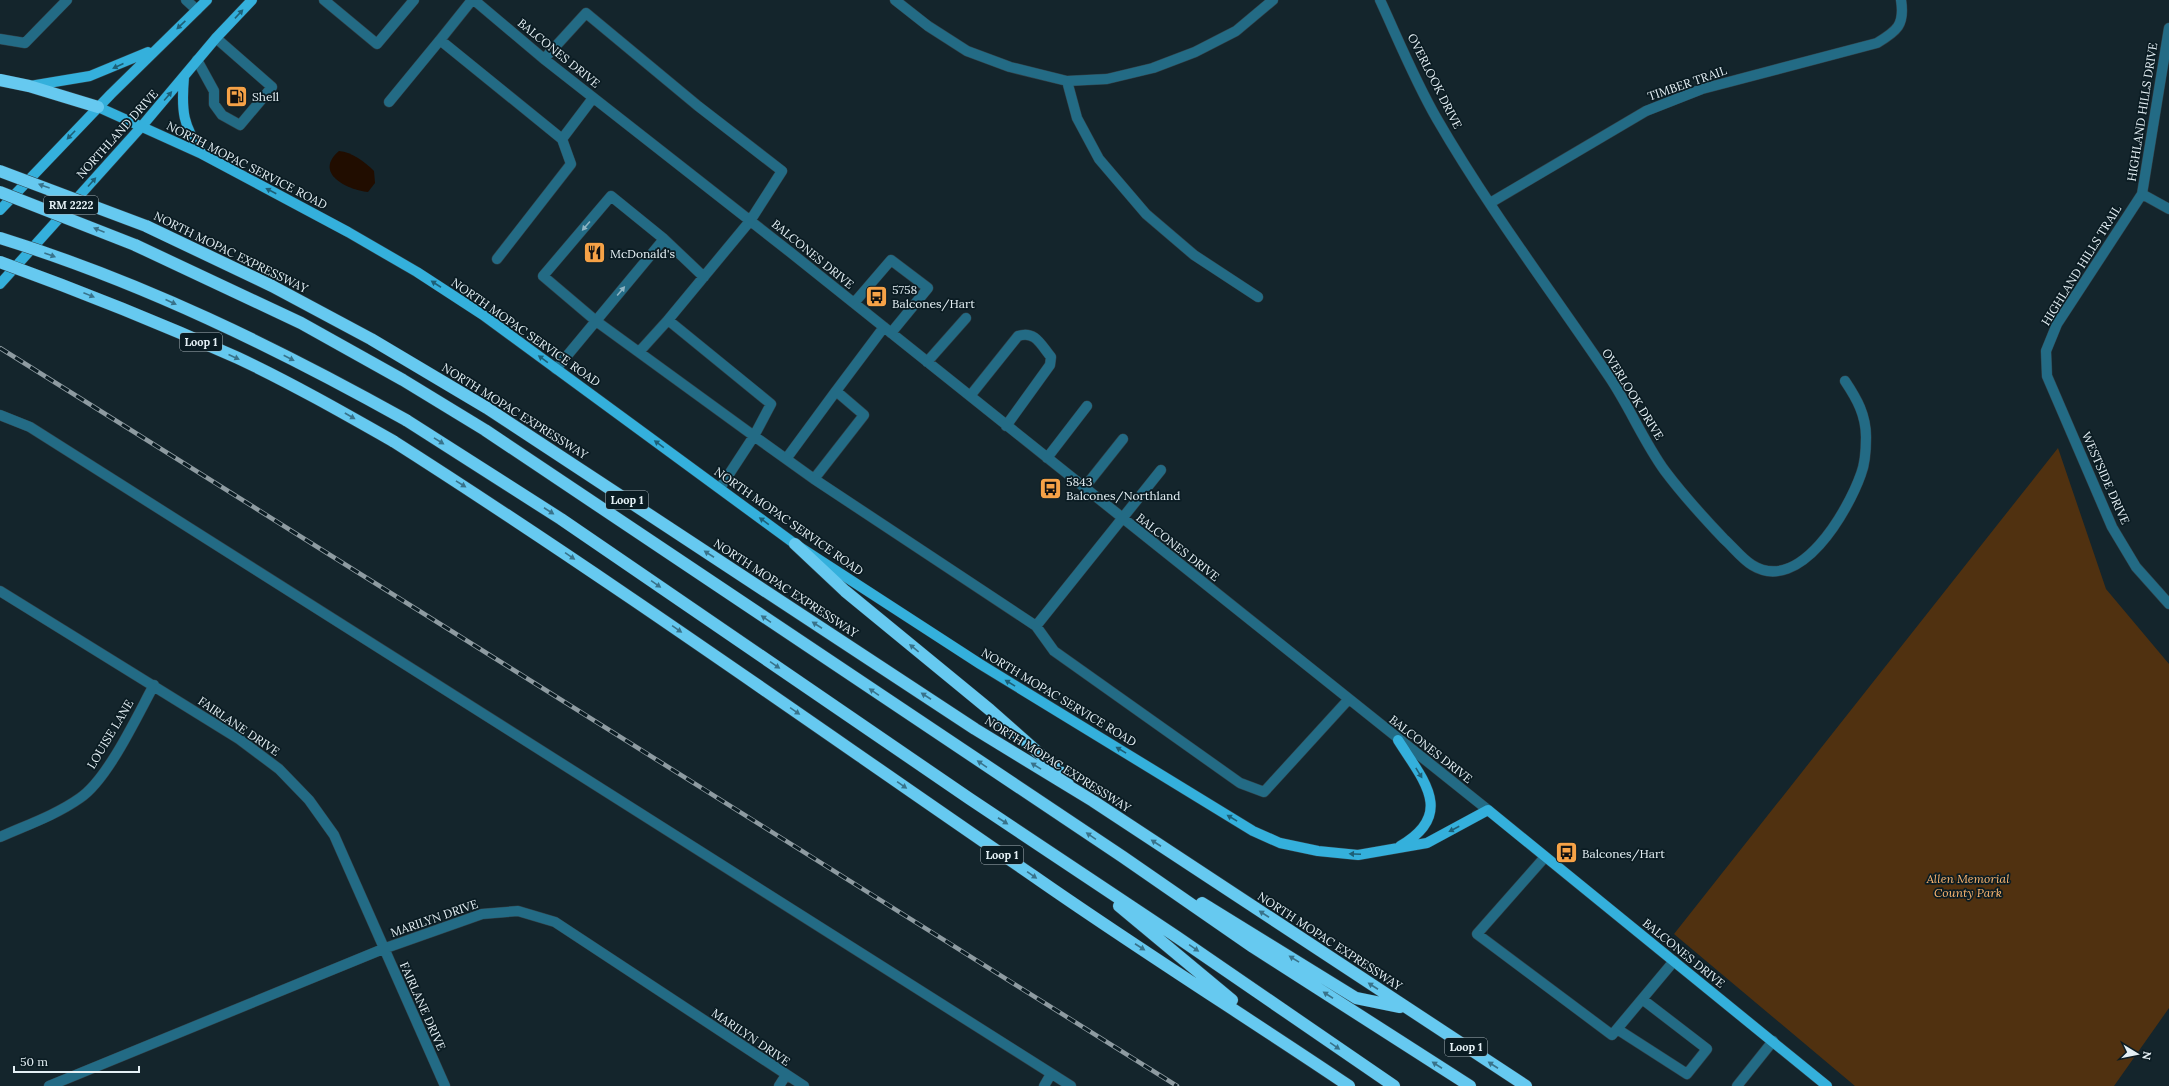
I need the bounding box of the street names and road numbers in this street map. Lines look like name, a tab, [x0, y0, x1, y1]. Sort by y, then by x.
street label: BALCONES DRIVE	[515, 15, 603, 91]
street label: OVERLOOK DRIVE	[1405, 31, 1465, 131]
street label: HIGHLAND HILLS DRIVE	[2124, 41, 2160, 183]
street label: TIMBER TRAIL	[1646, 62, 1728, 104]
street label: NORTHLAND DRIVE	[73, 86, 161, 182]
street label: NORTH MOPAC SERVICE ROAD	[164, 118, 330, 212]
road number: RM 2222	[44, 196, 98, 214]
street label: HIGHLAND HILLS TRAIL	[2038, 202, 2124, 328]
street label: NORTH MOPAC EXPRESSWAY	[151, 208, 311, 296]
street label: BALCONES DRIVE	[769, 216, 857, 292]
street label: NORTH MOPAC SERVICE ROAD	[449, 275, 603, 389]
road number: Loop 1	[180, 333, 222, 351]
street label: OVERLOOK DRIVE	[1599, 346, 1667, 442]
street label: NORTH MOPAC EXPRESSWAY	[439, 360, 591, 463]
street label: WESTSIDE DRIVE	[2079, 429, 2133, 527]
street label: NORTH MOPAC SERVICE ROAD	[712, 464, 866, 578]
road number: Loop 1	[606, 491, 648, 509]
street label: BALCONES DRIVE	[1133, 510, 1223, 584]
street label: NORTH MOPAC EXPRESSWAY	[711, 536, 862, 641]
street label: NORTH MOPAC SERVICE ROAD	[979, 645, 1139, 749]
street label: FAIRLANE DRIVE	[195, 693, 283, 759]
street label: LOUISE LANE	[84, 697, 136, 771]
street label: BALCONES DRIVE	[1386, 712, 1476, 786]
street label: NORTH MOPAC EXPRESSWAY	[982, 713, 1134, 816]
road number: Loop 1	[981, 846, 1023, 864]
street label: NORTH MOPAC EXPRESSWAY	[1255, 889, 1406, 994]
street label: MARILYN DRIVE	[388, 896, 480, 940]
street label: BALCONES DRIVE	[1640, 915, 1728, 991]
street label: FAIRLANE DRIVE	[397, 959, 449, 1053]
street label: MARILYN DRIVE	[709, 1005, 793, 1069]
road number: Loop 1	[1445, 1038, 1487, 1056]

